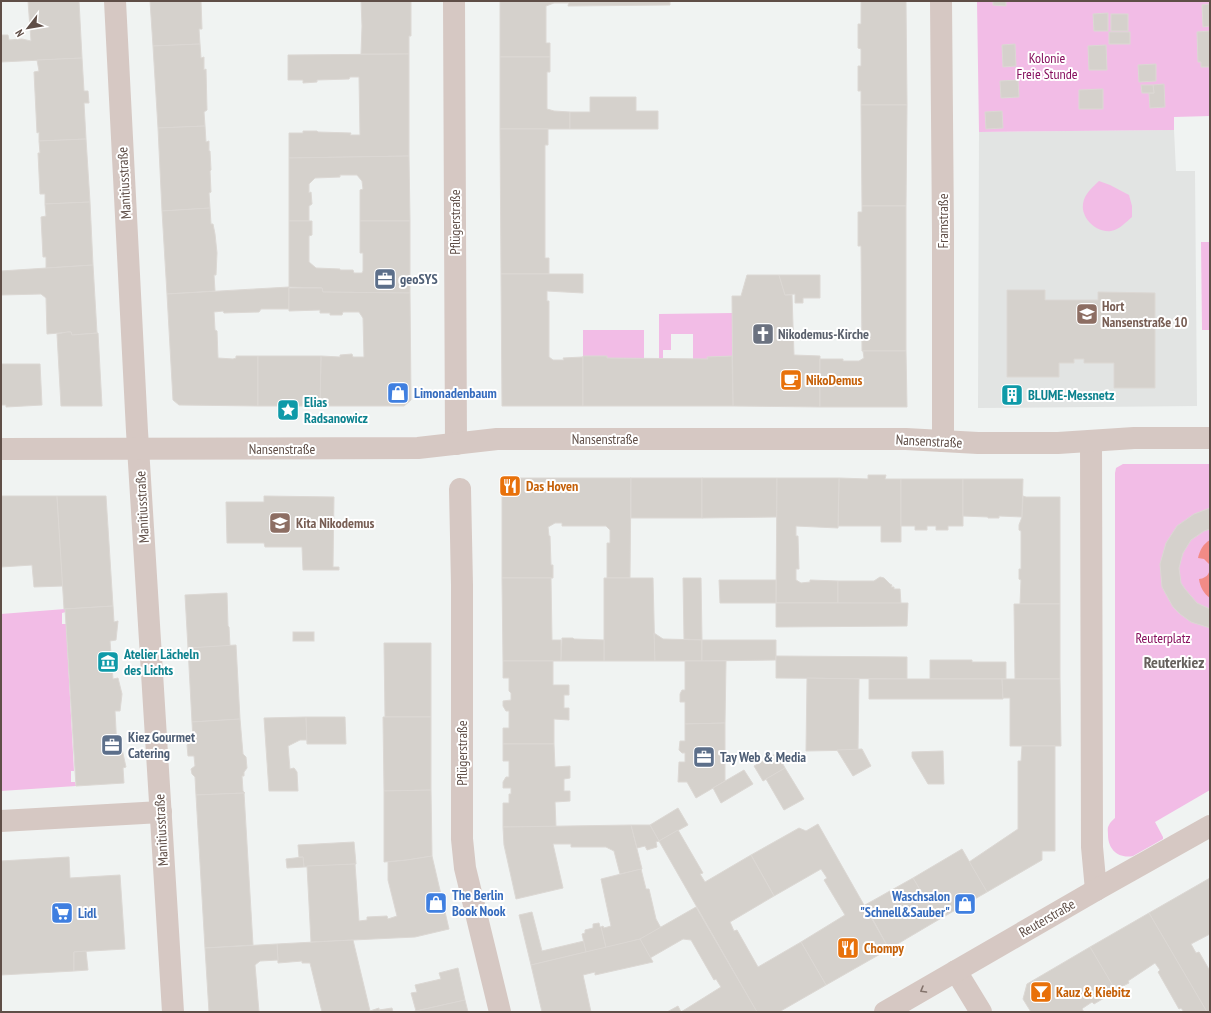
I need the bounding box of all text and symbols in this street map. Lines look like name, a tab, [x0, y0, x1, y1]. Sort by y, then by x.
north arrow	[8, 8, 48, 48]
text: N	[12, 27, 27, 39]
park label: Kolonie Freie Stunde	[1016, 49, 1078, 83]
street label: Manitiusstraße	[113, 146, 135, 219]
street label: Pflügerstraße	[446, 189, 464, 255]
street label: Framstraße	[934, 193, 952, 248]
office icon: geoSYS	[372, 266, 398, 292]
place label: geoSYS	[400, 270, 438, 288]
place label: Hort Nansenstraße 10	[1102, 297, 1188, 331]
school or university icon: Hort Nansenstraße 10	[1074, 301, 1100, 327]
church icon: Nikodemus-Kirche	[750, 321, 776, 347]
place label: Nikodemus-Kirche	[778, 325, 869, 343]
cafe icon: NikoDemus	[778, 367, 804, 393]
place label: NikoDemus	[806, 371, 863, 389]
shop icon: Limonadenbaum	[385, 380, 411, 406]
building icon: BLUME-Messnetz	[999, 382, 1025, 408]
place label: Limonadenbaum	[414, 384, 497, 402]
place label: BLUME-Messnetz	[1028, 386, 1114, 404]
place label: Elias Radsanowicz	[304, 393, 368, 427]
place icon: Elias Radsanowicz	[275, 397, 301, 423]
street label: Nansenstraße	[572, 430, 638, 448]
street label: Nansenstraße	[895, 430, 963, 452]
street label: Nansenstraße	[249, 440, 315, 458]
street label: Manitiusstraße	[131, 470, 153, 543]
restaurant icon: Das Hoven	[497, 473, 523, 499]
place label: Das Hoven	[526, 477, 578, 495]
school or university icon: Kita Nikodemus	[267, 510, 293, 536]
place label: Kita Nikodemus	[296, 514, 374, 532]
park label: Reuterplatz	[1135, 629, 1191, 647]
place label: Atelier Lächeln des Lichts	[123, 645, 199, 679]
museum icon: Atelier Lächeln des Lichts	[95, 649, 121, 675]
district label: Reuterkiez	[1144, 652, 1204, 672]
street label: Pflügerstraße	[453, 720, 471, 786]
place label: Kiez Gourmet Catering	[128, 728, 195, 762]
office icon: Kiez Gourmet Catering	[99, 732, 125, 758]
office icon: Tay Web & Media	[691, 744, 717, 770]
place label: Tay Web & Media	[720, 748, 806, 766]
street label: Manitiusstraße	[150, 793, 172, 866]
place label: The Berlin Book Nook	[452, 886, 506, 920]
place label: Waschsalon "Schnell&Sauber"	[860, 887, 950, 921]
shop icon: The Berlin Book Nook	[423, 890, 449, 916]
shop icon: Waschsalon "Schnell&Sauber"	[952, 891, 978, 917]
street label: Reuterstraße	[1016, 895, 1079, 941]
supermarket icon: Lidl	[49, 900, 75, 926]
place label: Lidl	[78, 904, 97, 922]
restaurant icon: Chompy	[835, 935, 861, 961]
place label: Chompy	[864, 939, 904, 957]
bar icon: Kauz & Kiebitz	[1028, 979, 1054, 1005]
place label: Kauz & Kiebitz	[1056, 983, 1130, 1001]
one-way arrow	[919, 986, 927, 993]

